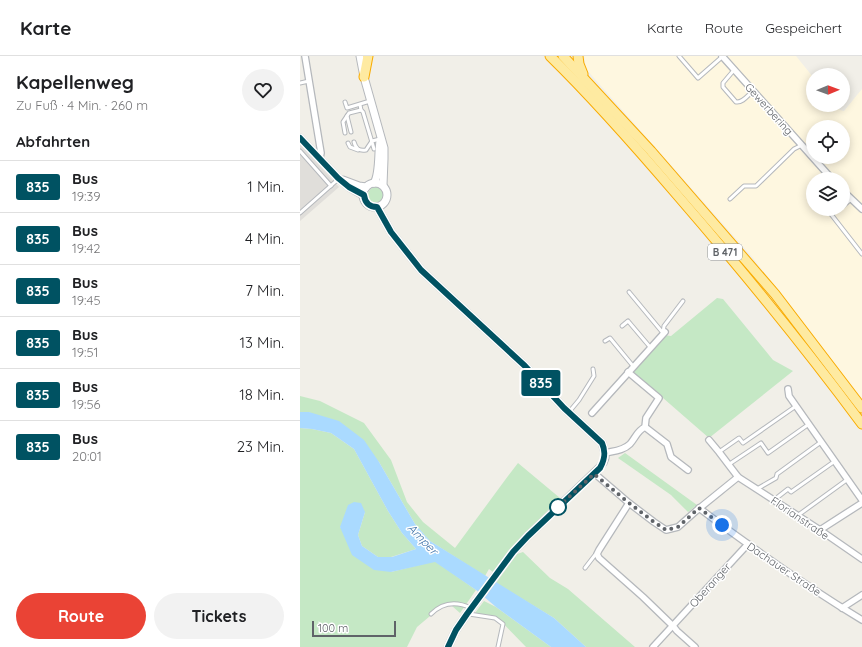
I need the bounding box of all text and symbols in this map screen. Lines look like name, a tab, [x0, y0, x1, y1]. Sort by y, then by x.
text: Karte	[20, 16, 72, 40]
text: Karte	[647, 19, 683, 37]
text: Route	[705, 19, 743, 37]
text: Gespeichert	[765, 19, 842, 37]
north arrow	[806, 68, 850, 112]
map controls	[806, 68, 850, 216]
button: heart	[242, 69, 284, 111]
text: Kapellenweg	[16, 70, 134, 94]
street label: Gewerbering	[742, 80, 796, 138]
text: Zu Fuß · 4 Min. · 260 m	[16, 97, 148, 113]
button: locate	[806, 120, 850, 164]
text: Abfahrten	[16, 132, 90, 151]
text: Bus	[72, 169, 98, 188]
button: layers	[806, 172, 850, 216]
text: 1 Min.	[247, 177, 284, 196]
text: 835	[26, 178, 50, 196]
text: 19:39	[72, 188, 101, 204]
text: Bus	[72, 221, 98, 240]
text: 4 Min.	[245, 229, 284, 248]
text: 835	[26, 230, 50, 248]
text: 19:42	[72, 240, 101, 256]
road number: B 471	[708, 244, 742, 260]
text: Bus	[72, 273, 98, 292]
text: 7 Min.	[245, 281, 284, 300]
text: 835	[26, 282, 50, 300]
text: 19:45	[72, 292, 101, 308]
text: Bus	[72, 325, 98, 344]
text: 13 Min.	[239, 333, 284, 352]
text: 835	[26, 334, 50, 352]
text: 19:51	[72, 344, 98, 360]
line badge: 835	[518, 370, 564, 396]
text: 835	[529, 374, 553, 392]
text: Bus	[72, 377, 98, 396]
text: 18 Min.	[239, 385, 284, 404]
text: 835	[26, 386, 50, 404]
text: 19:56	[72, 396, 101, 412]
text: Bus	[72, 429, 98, 448]
text: 23 Min.	[237, 437, 284, 456]
text: 835	[26, 438, 50, 456]
text: 20:01	[72, 448, 102, 464]
street label: Florianstraße	[768, 493, 832, 543]
unlabelled marker	[549, 498, 567, 516]
your location	[712, 515, 732, 535]
water label: Amper	[405, 520, 442, 559]
street label: Dachauer Straße	[744, 539, 824, 599]
street label: Oberanger	[686, 559, 734, 610]
button: Route	[16, 593, 146, 639]
button: Tickets	[154, 593, 284, 639]
scale bar	[312, 619, 396, 638]
text: 100 m	[318, 621, 348, 635]

